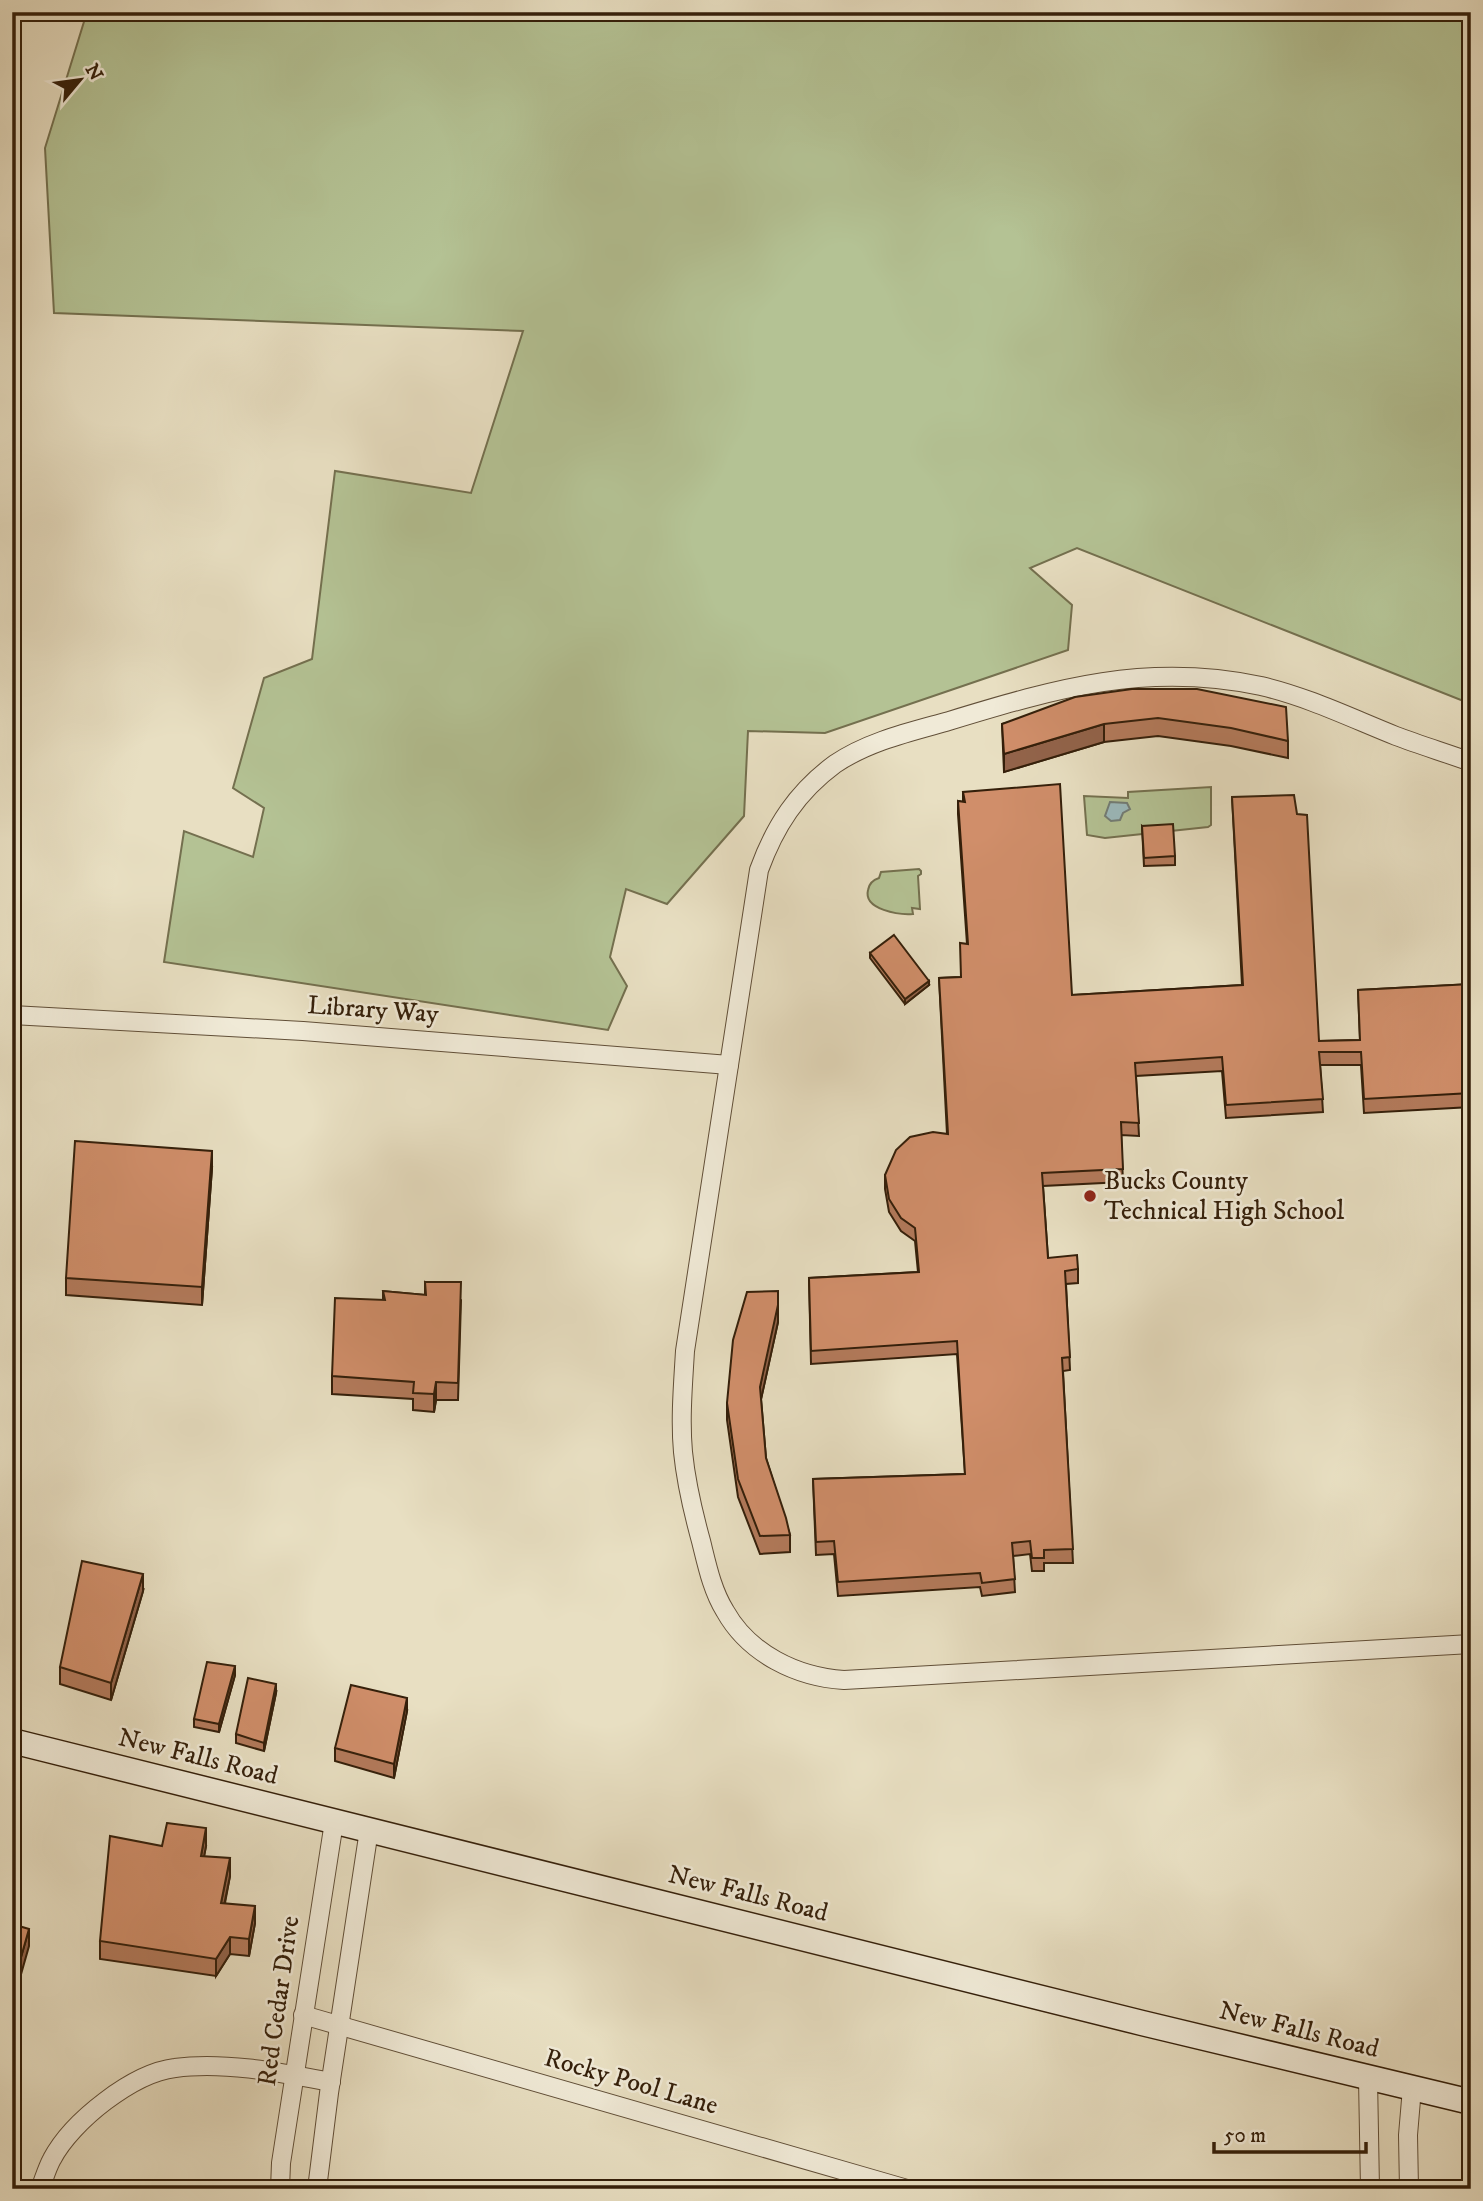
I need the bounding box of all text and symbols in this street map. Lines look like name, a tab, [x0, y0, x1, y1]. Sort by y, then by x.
north arrow	[46, 46, 116, 116]
text: N	[80, 60, 108, 85]
street label: Library Way	[306, 989, 440, 1031]
place label: Bucks County Technical High School	[1104, 1165, 1345, 1228]
marker: Bucks County Technical High School	[1082, 1188, 1098, 1204]
street label: New Falls Road	[115, 1721, 281, 1793]
street label: New Falls Road	[665, 1858, 831, 1930]
street label: Red Cedar Drive	[251, 1914, 307, 2088]
street label: New Falls Road	[1216, 1994, 1382, 2066]
street label: Rocky Pool Lane	[540, 2041, 722, 2123]
scale bar	[1214, 2110, 1366, 2154]
text: 50 m	[1224, 2123, 1266, 2149]

